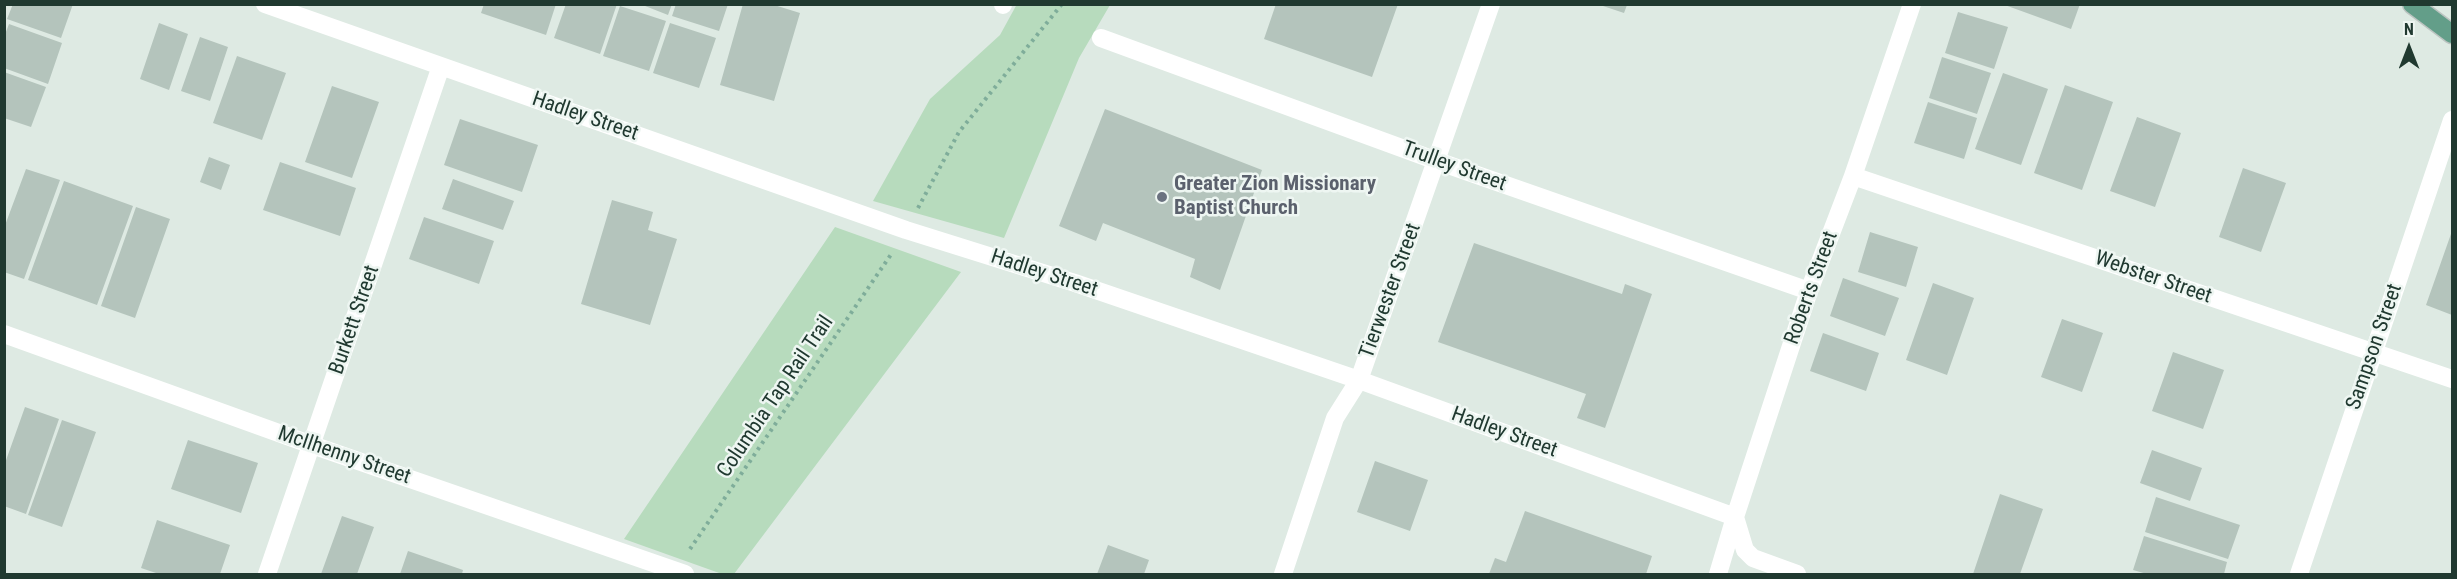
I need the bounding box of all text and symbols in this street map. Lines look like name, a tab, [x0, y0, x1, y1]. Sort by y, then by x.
north arrow	[2379, 18, 2439, 78]
text: N	[2404, 20, 2414, 39]
street label: Hadley Street	[529, 87, 641, 147]
street label: Trulley Street	[1399, 137, 1509, 197]
place label: Greater Zion Missionary Baptist Church	[1174, 172, 1376, 222]
marker: Greater Zion Missionary Baptist Church	[1155, 190, 1169, 204]
street label: Tierwester Street	[1355, 220, 1427, 362]
street label: Roberts Street	[1780, 228, 1844, 348]
street label: Hadley Street	[987, 245, 1101, 303]
street label: Webster Street	[2091, 246, 2215, 310]
street label: Burkett Street	[325, 262, 385, 378]
street label: Sampson Street	[2342, 281, 2408, 413]
street label: Columbia Tap Rail Trail	[712, 311, 840, 483]
street label: Hadley Street	[1448, 402, 1560, 464]
street label: McIlhenny Street	[274, 422, 414, 490]

